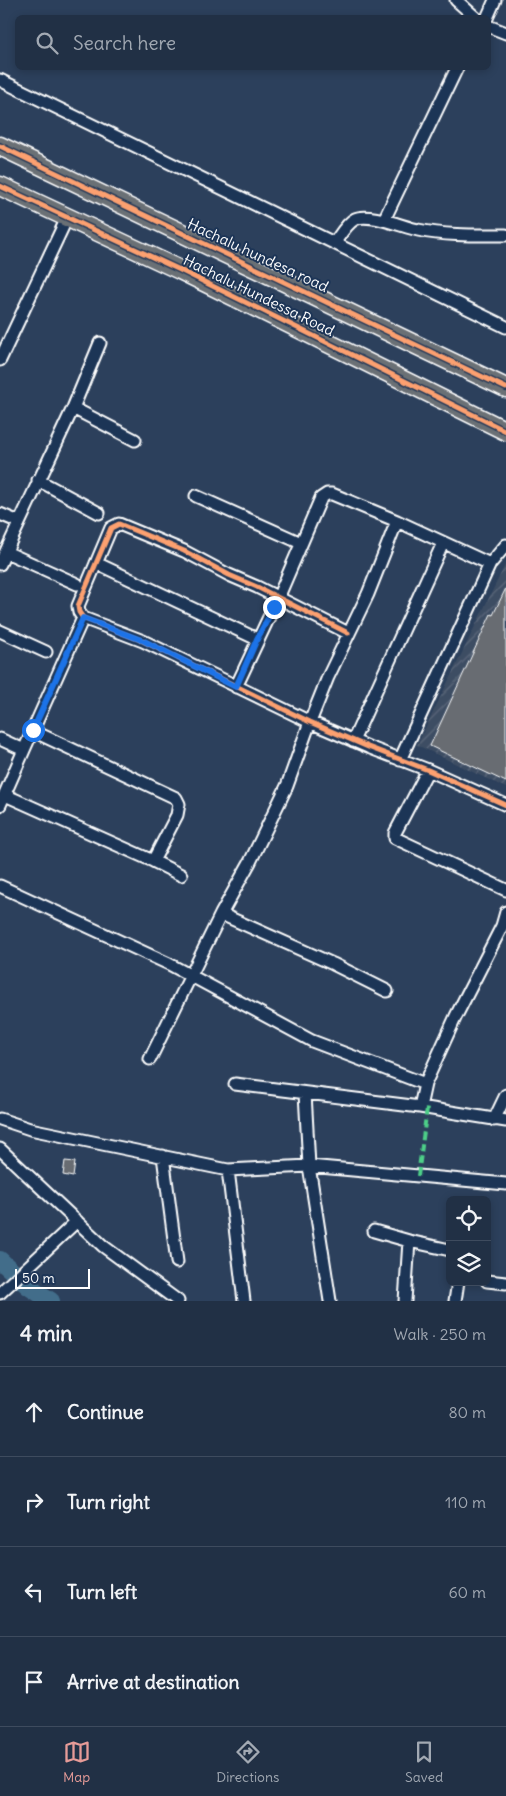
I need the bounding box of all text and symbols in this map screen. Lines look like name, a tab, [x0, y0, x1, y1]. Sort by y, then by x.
search box	[15, 15, 491, 70]
icon: search	[33, 29, 61, 57]
text: Search here	[73, 31, 176, 55]
street label: Hachalu hundesa road	[184, 214, 332, 296]
street label: Hachalu Hundessa Road	[180, 250, 338, 340]
route end	[263, 596, 286, 619]
route start	[22, 719, 45, 742]
map controls	[446, 1196, 491, 1286]
button: locate	[446, 1196, 491, 1241]
button: layers	[446, 1241, 491, 1286]
scale bar	[15, 1266, 90, 1289]
text: 50 m	[22, 1269, 55, 1287]
text: 4 min	[20, 1320, 72, 1347]
text: Walk · 250 m	[394, 1324, 486, 1344]
icon: ahead	[20, 1398, 48, 1426]
text: Continue	[67, 1400, 144, 1424]
text: 80 m	[448, 1402, 486, 1422]
icon: right	[20, 1488, 48, 1516]
text: Turn right	[67, 1490, 150, 1514]
text: 110 m	[445, 1492, 486, 1512]
icon: left	[20, 1578, 48, 1606]
text: Turn left	[67, 1580, 137, 1604]
text: 60 m	[448, 1582, 486, 1602]
icon: arrive	[20, 1668, 48, 1696]
text: Arrive at destination	[67, 1670, 240, 1694]
tab: Map	[63, 1738, 91, 1786]
tab: Directions	[216, 1738, 279, 1786]
tab: Saved	[405, 1738, 443, 1786]

